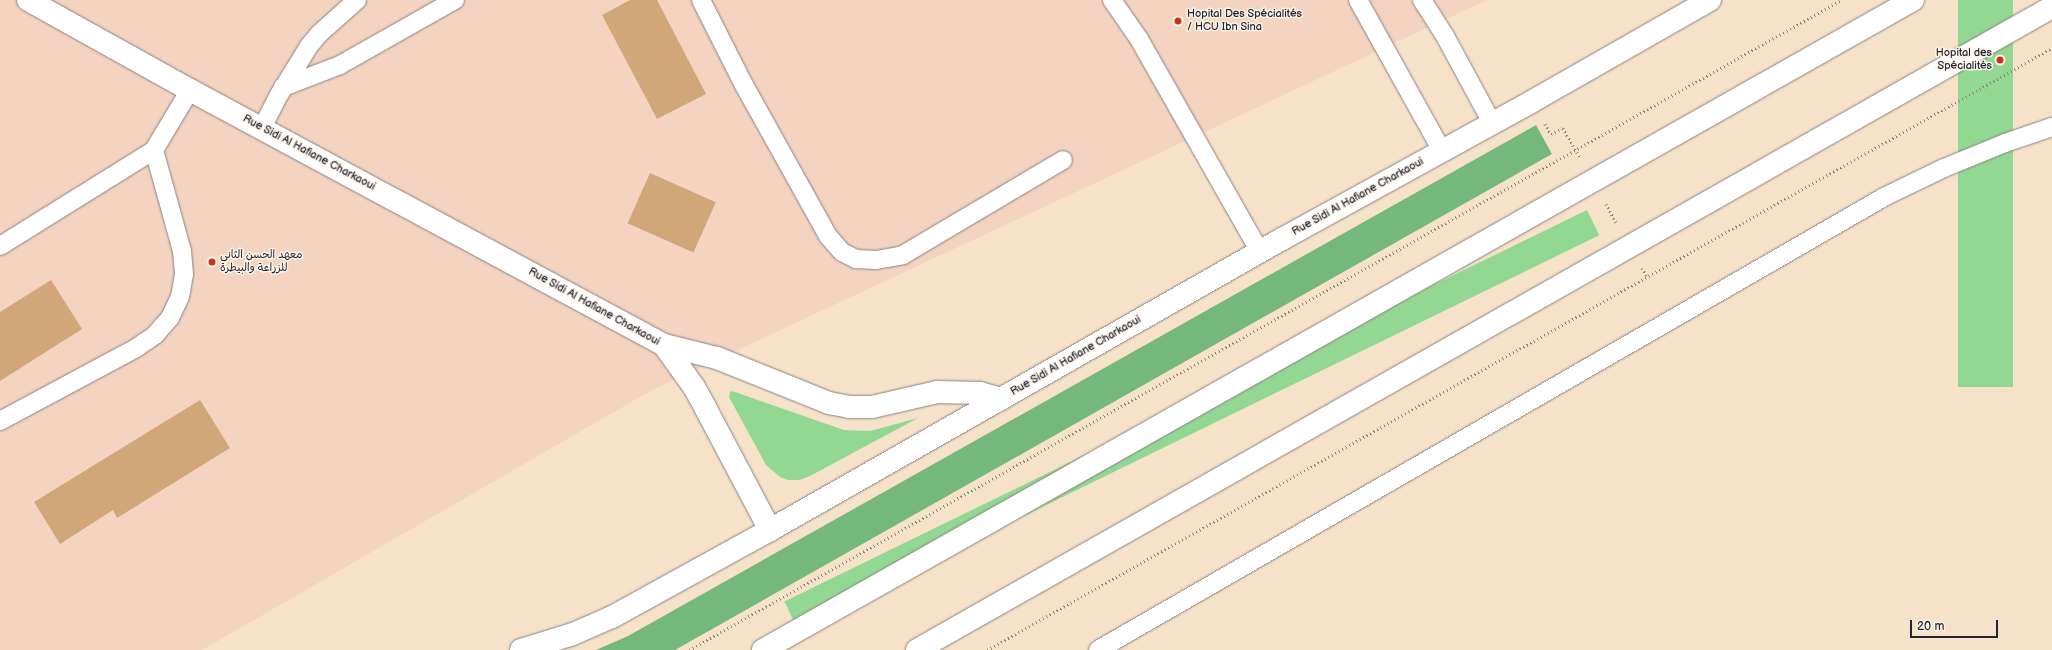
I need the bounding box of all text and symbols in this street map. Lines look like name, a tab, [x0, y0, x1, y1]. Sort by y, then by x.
place label: Hopital Des Spécialités / HCU Ibn Sina	[1187, 8, 1302, 34]
marker: Hopital Des Spécialités / HCU Ibn Sina	[1172, 15, 1184, 27]
place label: Hopital des Spécialités	[1936, 47, 1992, 73]
marker: Hopital des Spécialités	[1995, 55, 2005, 65]
street label: Rue Sidi Al Hafiane Charkaoui	[240, 112, 378, 194]
street label: Rue Sidi Al Hafiane Charkaoui	[1290, 155, 1426, 239]
place label: معهد الحسن الثاني للزراعة والبيطرة	[220, 249, 302, 275]
marker: معهد الحسن الثاني للزراعة والبيطرة	[207, 257, 217, 267]
street label: Rue Sidi Al Hafiane Charkaoui	[526, 265, 662, 349]
street label: Rue Sidi Al Hafiane Charkaoui	[1008, 313, 1144, 399]
scale bar	[1912, 612, 2000, 638]
text: 20 m	[1917, 619, 1944, 634]

